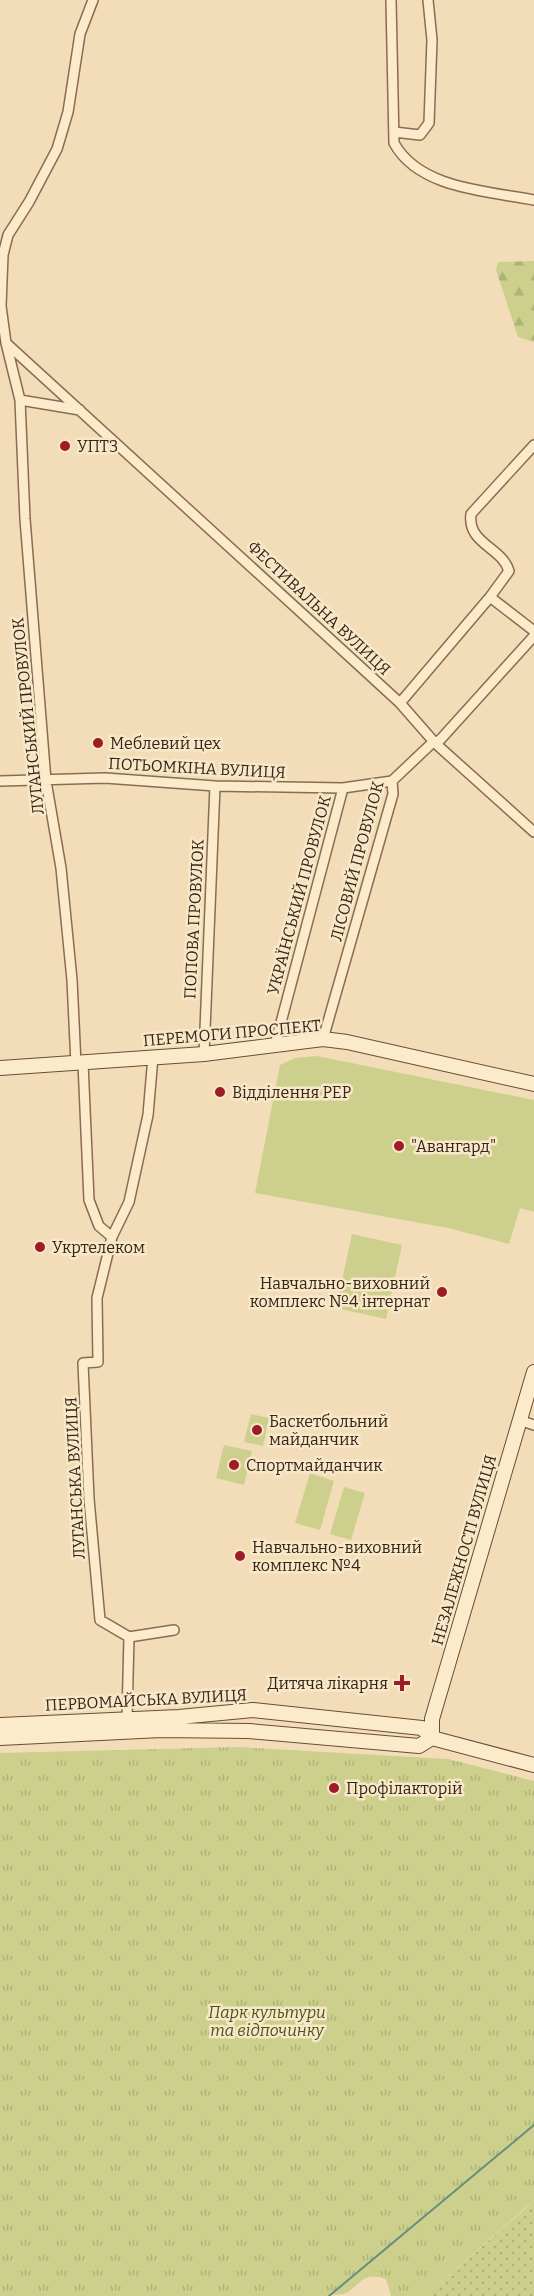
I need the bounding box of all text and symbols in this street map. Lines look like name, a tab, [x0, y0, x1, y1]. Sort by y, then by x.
place label: УПТЗ	[77, 437, 118, 456]
marker: УПТЗ	[58, 439, 72, 453]
street label: ФЕСТИВАЛЬНА ВУЛИЦЯ	[244, 537, 394, 679]
street label: ЛУГАНСЬКИЙ ПРОВУЛОК	[7, 616, 48, 816]
place label: Меблевий цех	[110, 734, 221, 753]
marker: Меблевий цех	[91, 736, 105, 750]
street label: ПОТЬОМКІНА ВУЛИЦЯ	[108, 754, 286, 782]
street label: ЛІСОВИЙ ПРОВУЛОК	[326, 778, 388, 943]
street label: УКРАЇНСЬКИЙ ПРОВУЛОК	[262, 792, 335, 997]
street label: ПОПОВА ПРОВУЛОК	[180, 838, 208, 999]
street label: ПЕРЕМОГИ ПРОСПЕКТ	[142, 1016, 322, 1050]
place label: Відділення РЕР	[232, 1083, 351, 1102]
marker: Відділення РЕР	[213, 1085, 227, 1099]
place label: "Авангард"	[411, 1137, 496, 1156]
marker: "Авангард"	[392, 1139, 406, 1153]
place label: Укртелеком	[52, 1238, 145, 1257]
marker: Укртелеком	[33, 1240, 47, 1254]
place label: Навчально-виховний комплекс №4 інтернат	[250, 1274, 430, 1311]
marker: Навчально-виховний комплекс №4 інтернат	[435, 1285, 449, 1299]
street label: ЛУГАНСЬКА ВУЛИЦЯ	[61, 1396, 89, 1560]
place label: Баскетбольний майданчик	[269, 1412, 388, 1449]
marker: Баскетбольний майданчик	[250, 1423, 264, 1437]
street label: НЕЗАЛЕЖНОСТІ ВУЛИЦЯ	[428, 1453, 500, 1647]
place label: Спортмайданчик	[246, 1456, 383, 1475]
marker: Спортмайданчик	[227, 1458, 241, 1472]
place label: Навчально-виховний комплекс №4	[252, 1538, 422, 1575]
marker: Навчально-виховний комплекс №4	[233, 1549, 247, 1563]
place label: Дитяча лікарня	[268, 1674, 388, 1693]
marker: Дитяча лікарня	[393, 1674, 411, 1692]
street label: ПЕРВОМАЙСЬКА ВУЛИЦЯ	[45, 1684, 247, 1715]
place label: Профілакторій	[346, 1779, 463, 1798]
marker: Профілакторій	[327, 1781, 341, 1795]
park label: Парк культури та відпочинку	[208, 2003, 326, 2040]

